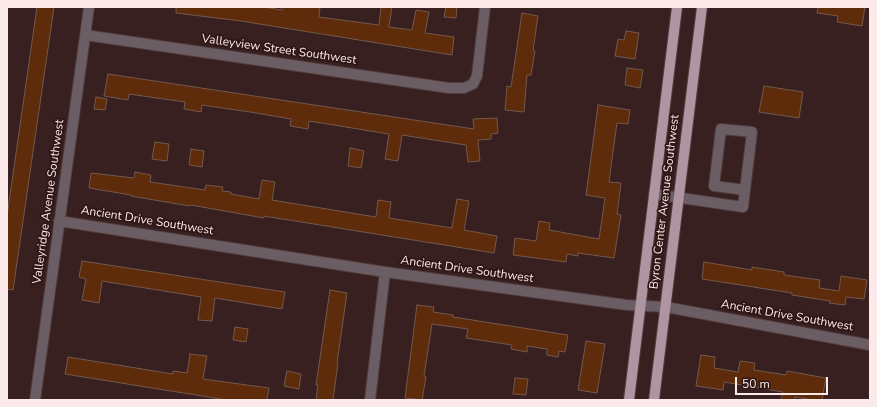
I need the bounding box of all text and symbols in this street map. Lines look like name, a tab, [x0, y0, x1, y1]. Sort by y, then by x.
street label: Valleyview Street Southwest	[201, 32, 357, 68]
street label: Byron Center Avenue Southwest	[647, 114, 683, 290]
street label: Valleyridge Avenue Southwest	[30, 119, 68, 285]
street label: Ancient Drive Southwest	[80, 203, 214, 239]
street label: Ancient Drive Southwest	[400, 254, 534, 286]
street label: Ancient Drive Southwest	[720, 297, 854, 335]
scale bar	[737, 369, 830, 395]
text: 50 m	[742, 376, 770, 392]

